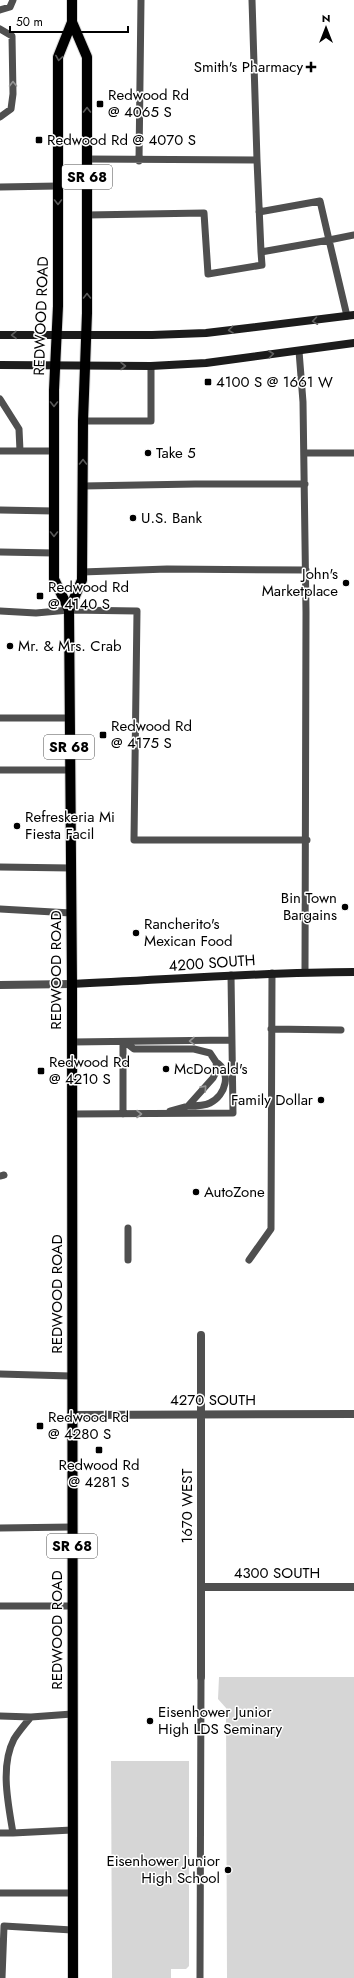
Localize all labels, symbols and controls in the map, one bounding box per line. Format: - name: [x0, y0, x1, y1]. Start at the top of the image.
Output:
- scale bar: [10, 8, 128, 34]
- north arrow: [306, 8, 346, 48]
- text: N: [322, 10, 330, 26]
- text: 50 m: [16, 13, 43, 31]
- one-way arrow: [55, 55, 64, 62]
- place label: Smith's Pharmacy: [194, 56, 303, 78]
- marker: Smith's Pharmacy: [306, 62, 316, 72]
- one-way arrow: [8, 81, 17, 87]
- place label: Redwood Rd @ 4065 S: [108, 84, 189, 123]
- marker: Redwood Rd @ 4065 S: [95, 99, 105, 109]
- one-way arrow: [83, 107, 91, 113]
- place label: Redwood Rd @ 4070 S: [47, 129, 196, 151]
- marker: Redwood Rd @ 4070 S: [34, 135, 44, 145]
- road number: SR 68: [62, 165, 112, 189]
- one-way arrow: [54, 199, 62, 205]
- street label: REDWOOD ROAD: [28, 256, 54, 376]
- one-way arrow: [83, 293, 91, 299]
- one-way arrow: [312, 316, 318, 325]
- one-way arrow: [228, 326, 234, 335]
- one-way arrow: [11, 331, 17, 339]
- one-way arrow: [268, 350, 274, 359]
- one-way arrow: [120, 362, 126, 370]
- place label: 4100 S @ 1661 W: [216, 371, 333, 393]
- marker: 4100 S @ 1661 W: [203, 377, 213, 387]
- one-way arrow: [50, 401, 58, 407]
- place label: Take 5: [156, 442, 196, 464]
- marker: Take 5: [143, 448, 153, 458]
- one-way arrow: [79, 459, 87, 465]
- place label: U.S. Bank: [141, 507, 203, 529]
- marker: U.S. Bank: [128, 513, 138, 523]
- one-way arrow: [50, 531, 58, 537]
- place label: John's Marketplace: [262, 563, 338, 602]
- place label: Redwood Rd @ 4140 S: [48, 576, 129, 615]
- marker: John's Marketplace: [341, 578, 351, 588]
- marker: Redwood Rd @ 4140 S: [35, 591, 45, 601]
- place label: Mr. & Mrs. Crab: [18, 635, 122, 657]
- marker: Mr. & Mrs. Crab: [5, 641, 15, 651]
- place label: Redwood Rd @ 4175 S: [111, 715, 192, 754]
- marker: Redwood Rd @ 4175 S: [98, 730, 108, 740]
- road number: SR 68: [44, 735, 94, 759]
- place label: Refreskeria Mi Fiesta Facil: [25, 806, 115, 845]
- marker: Refreskeria Mi Fiesta Facil: [12, 821, 22, 831]
- place label: Bin Town Bargains: [281, 887, 337, 926]
- marker: Bin Town Bargains: [340, 902, 350, 912]
- street label: REDWOOD ROAD: [45, 910, 67, 1030]
- place label: Rancherito's Mexican Food: [144, 913, 233, 952]
- marker: Rancherito's Mexican Food: [131, 928, 141, 938]
- street label: 4200 SOUTH: [168, 949, 256, 977]
- one-way arrow: [189, 1037, 195, 1045]
- place label: Redwood Rd @ 4210 S: [49, 1051, 130, 1090]
- place label: McDonald's: [174, 1058, 248, 1080]
- marker: McDonald's: [161, 1064, 171, 1074]
- marker: Redwood Rd @ 4210 S: [36, 1066, 46, 1076]
- one-way arrow: [199, 1085, 206, 1093]
- place label: Family Dollar: [231, 1089, 314, 1111]
- marker: Family Dollar: [316, 1095, 326, 1105]
- one-way arrow: [136, 1110, 142, 1118]
- place label: AutoZone: [204, 1181, 265, 1203]
- marker: AutoZone: [191, 1187, 201, 1197]
- street label: REDWOOD ROAD: [46, 1234, 68, 1354]
- street label: 4270 SOUTH: [170, 1389, 256, 1411]
- place label: Redwood Rd @ 4280 S: [48, 1406, 129, 1445]
- marker: Redwood Rd @ 4280 S: [35, 1421, 45, 1431]
- marker: Redwood Rd @ 4281 S: [94, 1445, 104, 1455]
- place label: Redwood Rd @ 4281 S: [58, 1454, 140, 1493]
- street label: 1670 WEST: [176, 1468, 198, 1544]
- road number: SR 68: [47, 1534, 97, 1558]
- street label: 4300 SOUTH: [234, 1562, 320, 1584]
- street label: REDWOOD ROAD: [46, 1570, 68, 1690]
- place label: Eisenhower Junior High LDS Seminary: [158, 1701, 282, 1740]
- marker: Eisenhower Junior High LDS Seminary: [145, 1716, 155, 1726]
- place label: Eisenhower Junior High School: [106, 1850, 221, 1889]
- marker: Eisenhower Junior High School: [223, 1865, 233, 1875]

